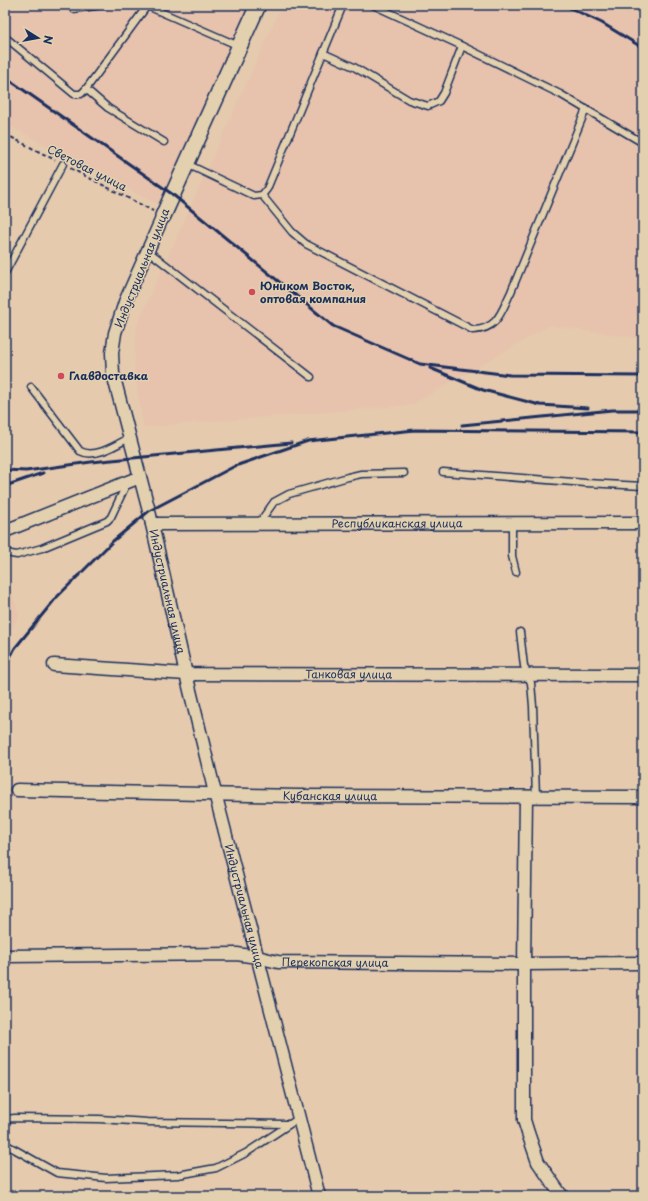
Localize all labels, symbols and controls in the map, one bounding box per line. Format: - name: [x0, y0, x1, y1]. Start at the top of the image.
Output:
- north arrow: [18, 18, 58, 58]
- text: N: [39, 34, 57, 46]
- street label: Световая улица: [44, 140, 130, 195]
- street label: Индустриальная улица: [110, 205, 173, 330]
- place label: Юником Восток, оптовая компания: [260, 277, 366, 307]
- marker: Юником Восток, оптовая компания: [247, 287, 257, 297]
- place label: Главдоставка: [69, 367, 149, 384]
- marker: Главдоставка: [56, 371, 66, 381]
- street label: Республиканская улица: [331, 514, 463, 532]
- street label: Индустриальная улица: [145, 527, 190, 656]
- street label: Танковая улица: [305, 665, 392, 682]
- street label: Кубанская улица: [283, 787, 377, 804]
- street label: Индустриальная улица: [221, 842, 269, 970]
- street label: Перекопская улица: [282, 953, 389, 971]

